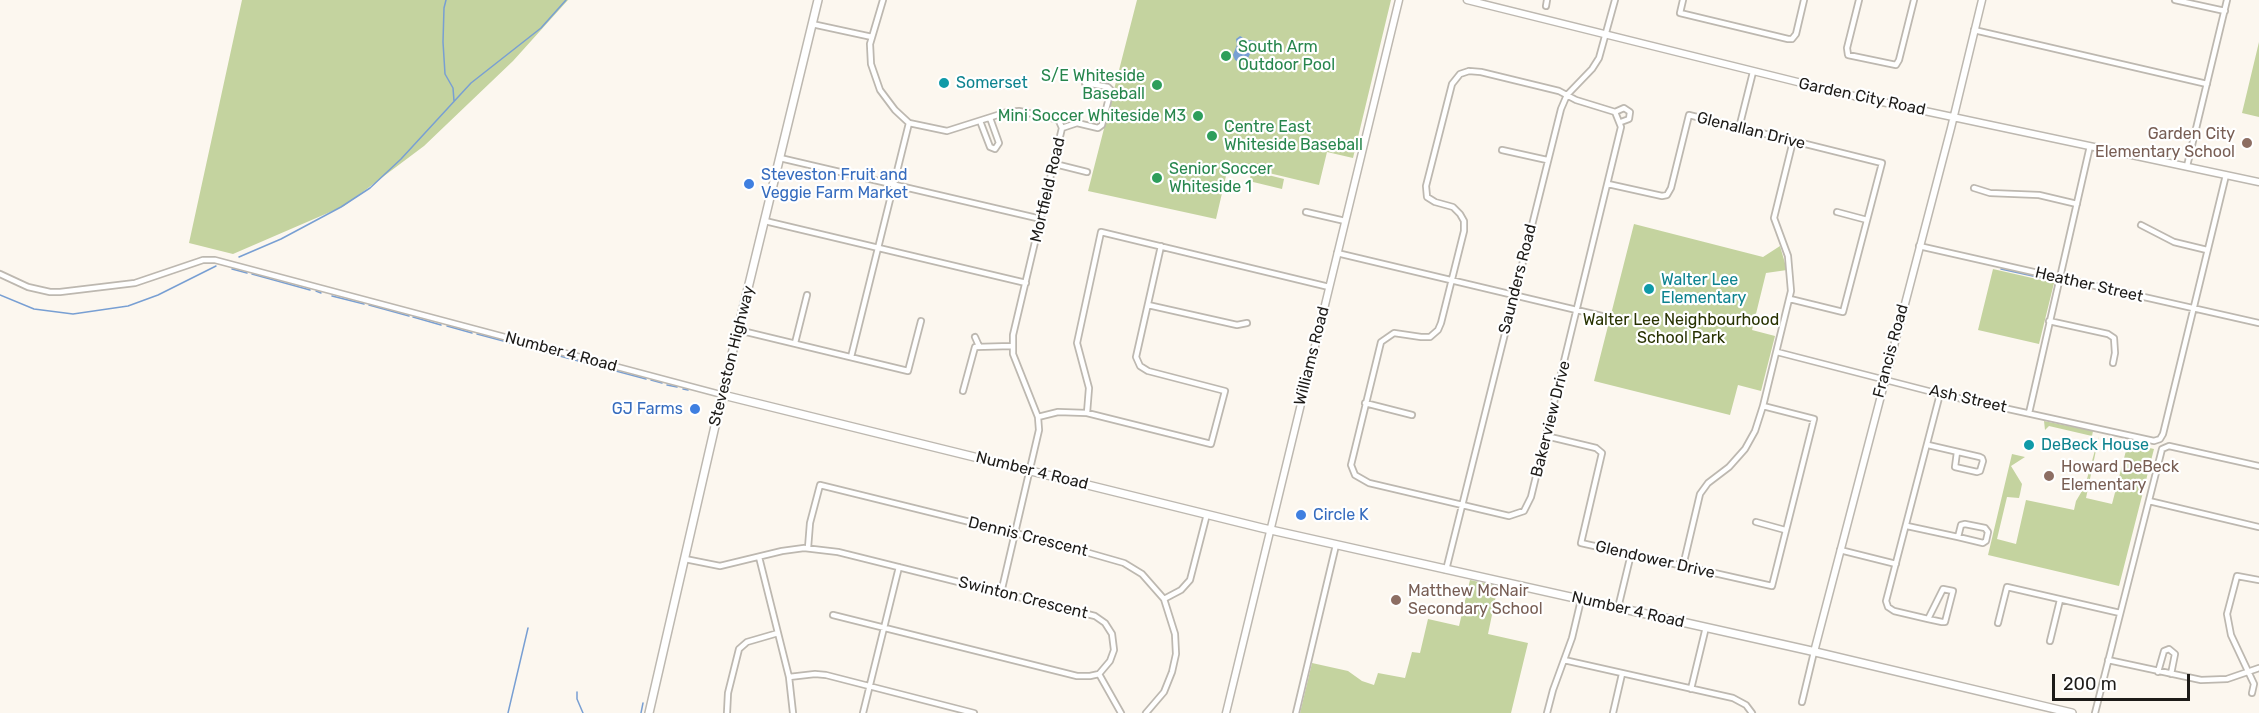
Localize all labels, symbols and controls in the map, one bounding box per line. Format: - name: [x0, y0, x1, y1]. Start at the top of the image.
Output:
- place label: South Arm Outdoor Pool: [1238, 37, 1335, 75]
- marker: South Arm Outdoor Pool: [1219, 49, 1233, 63]
- place label: S/E Whiteside Baseball: [1041, 66, 1145, 104]
- place label: Somerset: [956, 73, 1028, 93]
- street label: Garden City Road: [1797, 74, 1927, 120]
- marker: Somerset: [937, 76, 951, 90]
- marker: S/E Whiteside Baseball: [1150, 78, 1164, 92]
- place label: Mini Soccer Whiteside M3: [998, 106, 1186, 126]
- street label: Glenallan Drive: [1695, 108, 1807, 154]
- marker: Mini Soccer Whiteside M3: [1191, 109, 1205, 123]
- place label: Centre East Whiteside Baseball: [1224, 117, 1363, 155]
- place label: Garden City Elementary School: [2095, 124, 2235, 162]
- marker: Centre East Whiteside Baseball: [1205, 129, 1219, 143]
- street label: Mortfield Road: [1027, 136, 1069, 244]
- marker: Garden City Elementary School: [2240, 136, 2254, 150]
- place label: Senior Soccer Whiteside 1: [1169, 159, 1273, 197]
- place label: Steveston Fruit and Veggie Farm Market: [761, 165, 908, 203]
- marker: Senior Soccer Whiteside 1: [1150, 171, 1164, 185]
- marker: Steveston Fruit and Veggie Farm Market: [742, 177, 756, 191]
- street label: Saunders Road: [1495, 222, 1541, 336]
- street label: Heather Street: [2033, 263, 2145, 307]
- place label: Walter Lee Elementary: [1661, 270, 1746, 308]
- marker: Walter Lee Elementary: [1642, 282, 1656, 296]
- street label: Steveston Highway: [705, 284, 759, 428]
- street label: Francis Road: [1869, 302, 1913, 400]
- street label: Williams Road: [1290, 304, 1334, 408]
- park label: Walter Lee Neighbourhood School Park: [1583, 310, 1779, 348]
- street label: Number 4 Road: [503, 328, 619, 376]
- street label: Bakerview Drive: [1527, 359, 1575, 479]
- street label: Ash Street: [1927, 381, 2009, 417]
- place label: GJ Farms: [612, 399, 683, 419]
- marker: GJ Farms: [688, 402, 702, 416]
- place label: DeBeck House: [2041, 435, 2149, 455]
- marker: DeBeck House: [2022, 438, 2036, 452]
- street label: Number 4 Road: [974, 448, 1090, 494]
- place label: Howard DeBeck Elementary: [2061, 457, 2179, 495]
- marker: Howard DeBeck Elementary: [2042, 469, 2056, 483]
- place label: Circle K: [1313, 505, 1369, 525]
- marker: Circle K: [1294, 508, 1308, 522]
- street label: Dennis Crescent: [966, 513, 1090, 561]
- street label: Glendower Drive: [1593, 537, 1717, 583]
- street label: Swinton Crescent: [956, 573, 1090, 623]
- place label: Matthew McNair Secondary School: [1408, 581, 1543, 619]
- street label: Number 4 Road: [1570, 588, 1686, 632]
- marker: Matthew McNair Secondary School: [1389, 593, 1403, 607]
- scale bar: [2055, 662, 2193, 700]
- text: 200 m: [2063, 673, 2117, 695]

